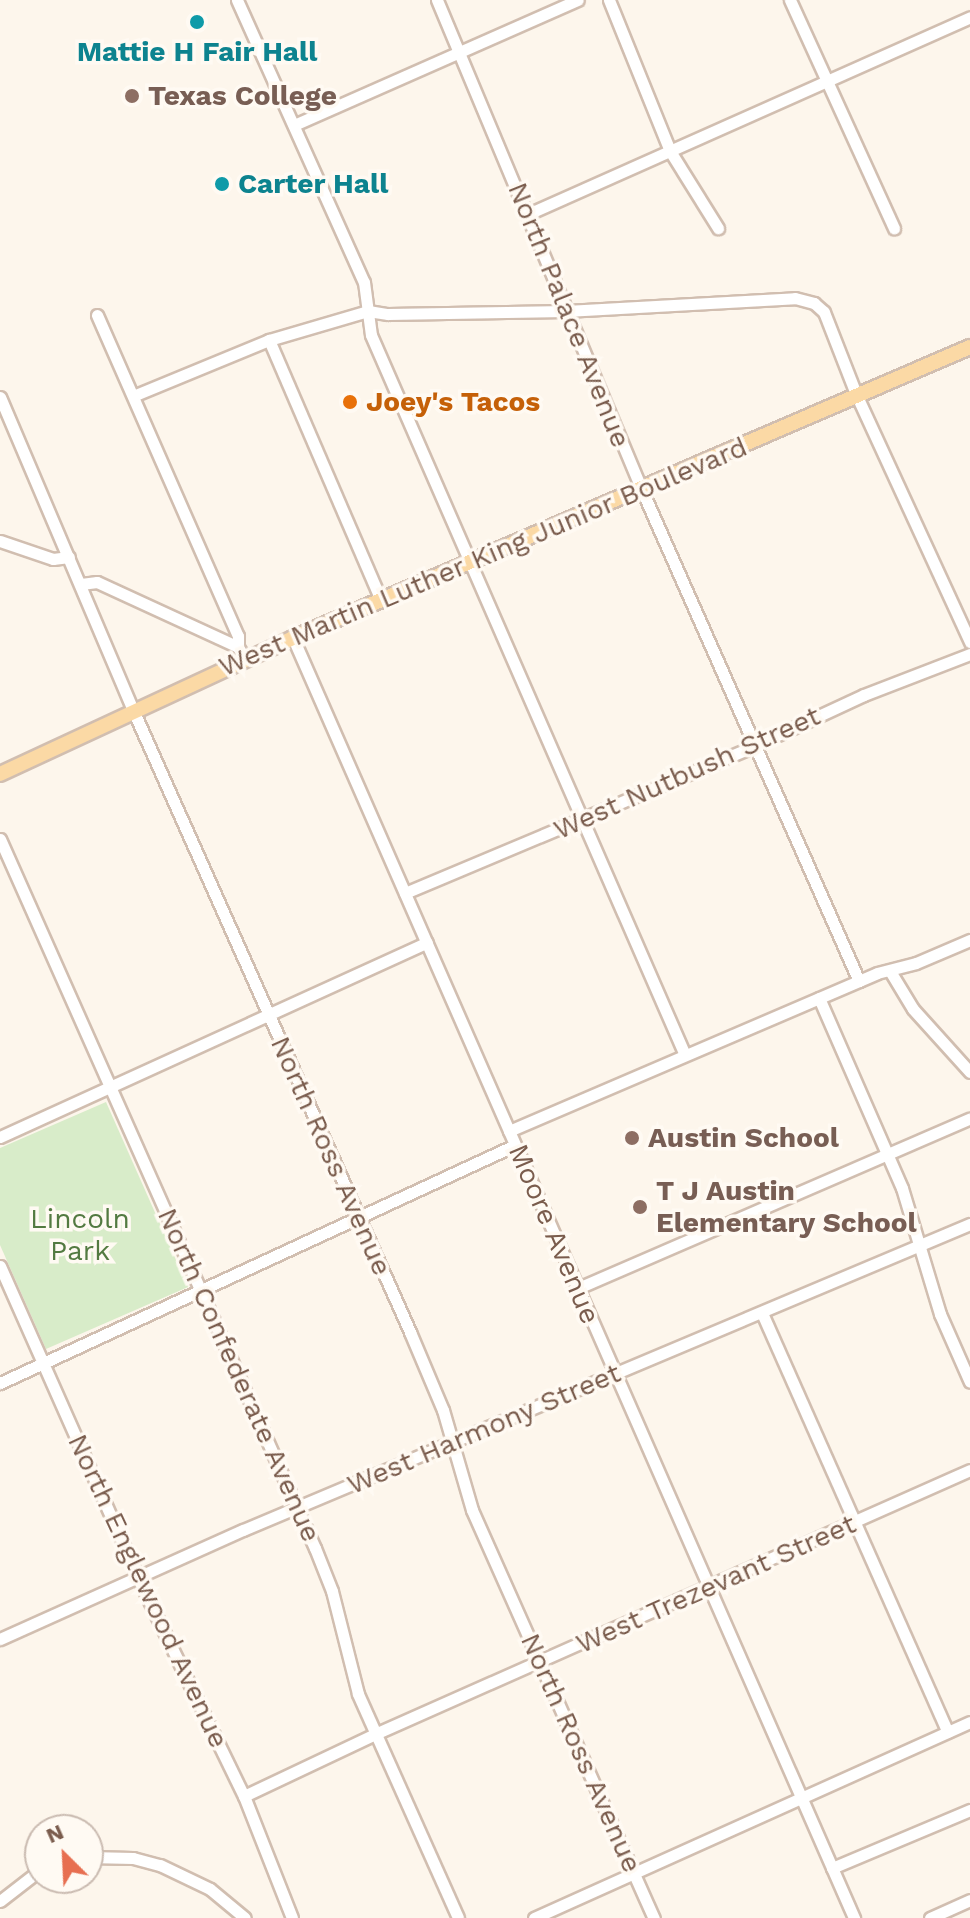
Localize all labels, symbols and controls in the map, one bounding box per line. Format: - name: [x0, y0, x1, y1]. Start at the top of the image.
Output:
- marker: Mattie H Fair Hall: [188, 13, 206, 31]
- place label: Mattie H Fair Hall: [76, 35, 318, 69]
- place label: Texas College: [148, 79, 337, 113]
- marker: Texas College: [123, 87, 141, 105]
- place label: Carter Hall: [238, 167, 389, 201]
- marker: Carter Hall: [213, 175, 231, 193]
- street label: North Palace Avenue: [500, 177, 638, 453]
- place label: Joey's Tacos: [366, 385, 541, 419]
- marker: Joey's Tacos: [341, 393, 359, 411]
- street label: West Martin Luther King Junior Boulevard: [213, 430, 753, 684]
- street label: West Nutbush Street: [549, 699, 825, 847]
- street label: North Ross Avenue: [263, 1031, 399, 1281]
- place label: Austin School: [648, 1121, 839, 1155]
- marker: Austin School: [623, 1129, 641, 1147]
- street label: Moore Avenue: [501, 1139, 607, 1329]
- place label: T J Austin Elementary School: [656, 1174, 917, 1240]
- marker: T J Austin Elementary School: [631, 1198, 649, 1216]
- park label: Lincoln Park: [30, 1202, 130, 1268]
- street label: North Confederate Avenue: [150, 1202, 328, 1548]
- street label: West Harmony Street: [342, 1356, 626, 1502]
- street label: North Englewood Avenue: [60, 1428, 236, 1754]
- street label: West Trezevant Street: [571, 1507, 861, 1661]
- street label: North Ross Avenue: [513, 1628, 649, 1878]
- north arrow: [24, 1814, 104, 1894]
- text: N: [42, 1819, 67, 1848]

